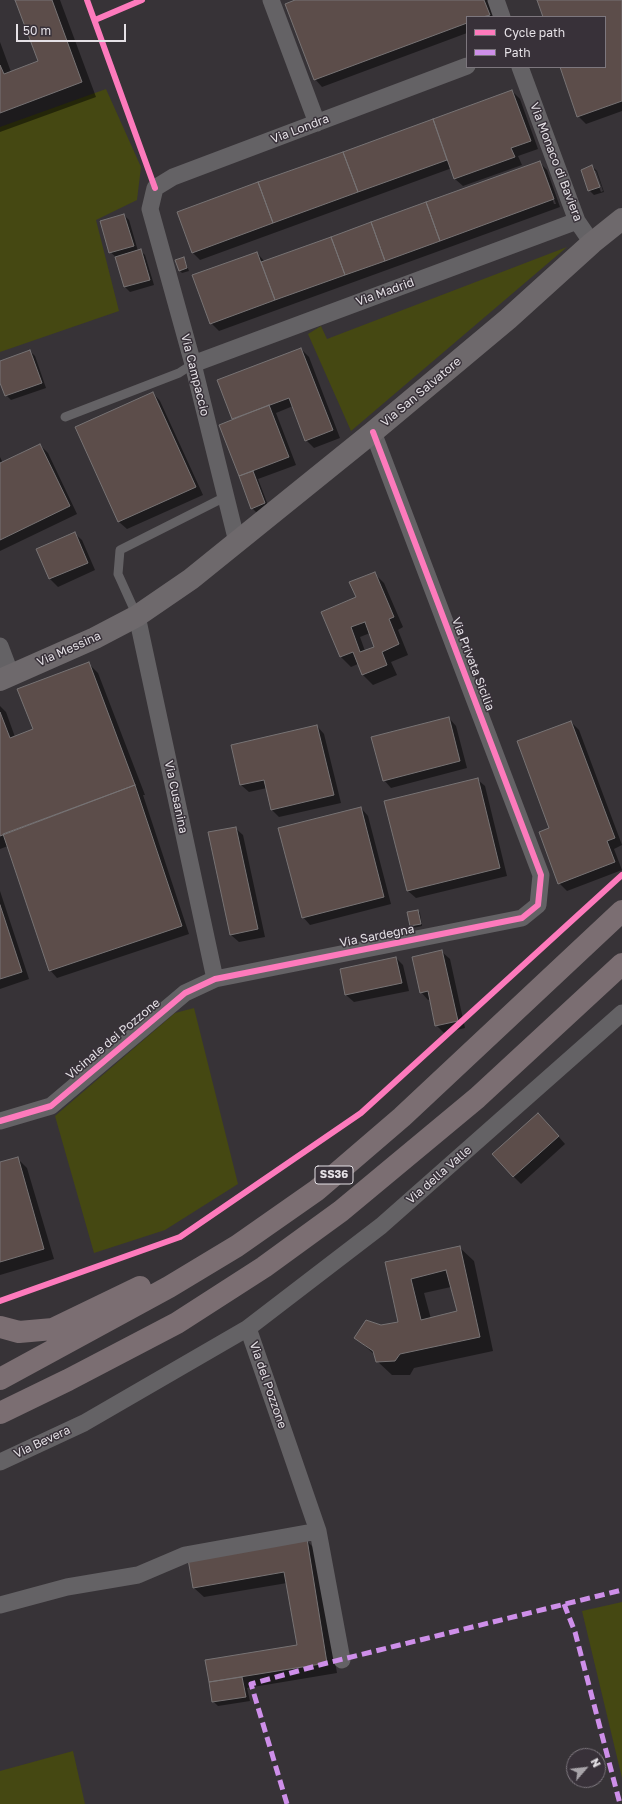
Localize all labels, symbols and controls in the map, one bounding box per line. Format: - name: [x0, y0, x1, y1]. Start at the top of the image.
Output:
- scale bar: [18, 16, 128, 42]
- legend: [466, 16, 606, 68]
- text: 50 m: [23, 23, 51, 38]
- text: Cycle path: [504, 25, 565, 40]
- text: Path: [504, 45, 531, 60]
- street label: Via Monaco di Baviera: [527, 101, 585, 223]
- street label: Via Londra: [269, 111, 331, 147]
- street label: Via Madrid: [354, 275, 416, 309]
- street label: Via Campaccio: [178, 332, 212, 418]
- street label: Via San Salvatore: [378, 354, 464, 430]
- street label: Via Privata Sicilia: [449, 615, 497, 713]
- street label: Via Messina: [35, 629, 103, 669]
- street label: Via Cusanina: [161, 759, 191, 835]
- street label: Via Sardegna: [338, 922, 416, 950]
- street label: Vicinale dei Pozzone: [63, 995, 163, 1083]
- street label: Via della Valle: [404, 1143, 474, 1207]
- road number: SS36: [315, 1166, 353, 1184]
- street label: Via del Pozzone: [246, 1340, 290, 1430]
- street label: Via Bevera: [12, 1423, 72, 1461]
- north arrow: [566, 1748, 606, 1788]
- text: N: [588, 1756, 604, 1769]

